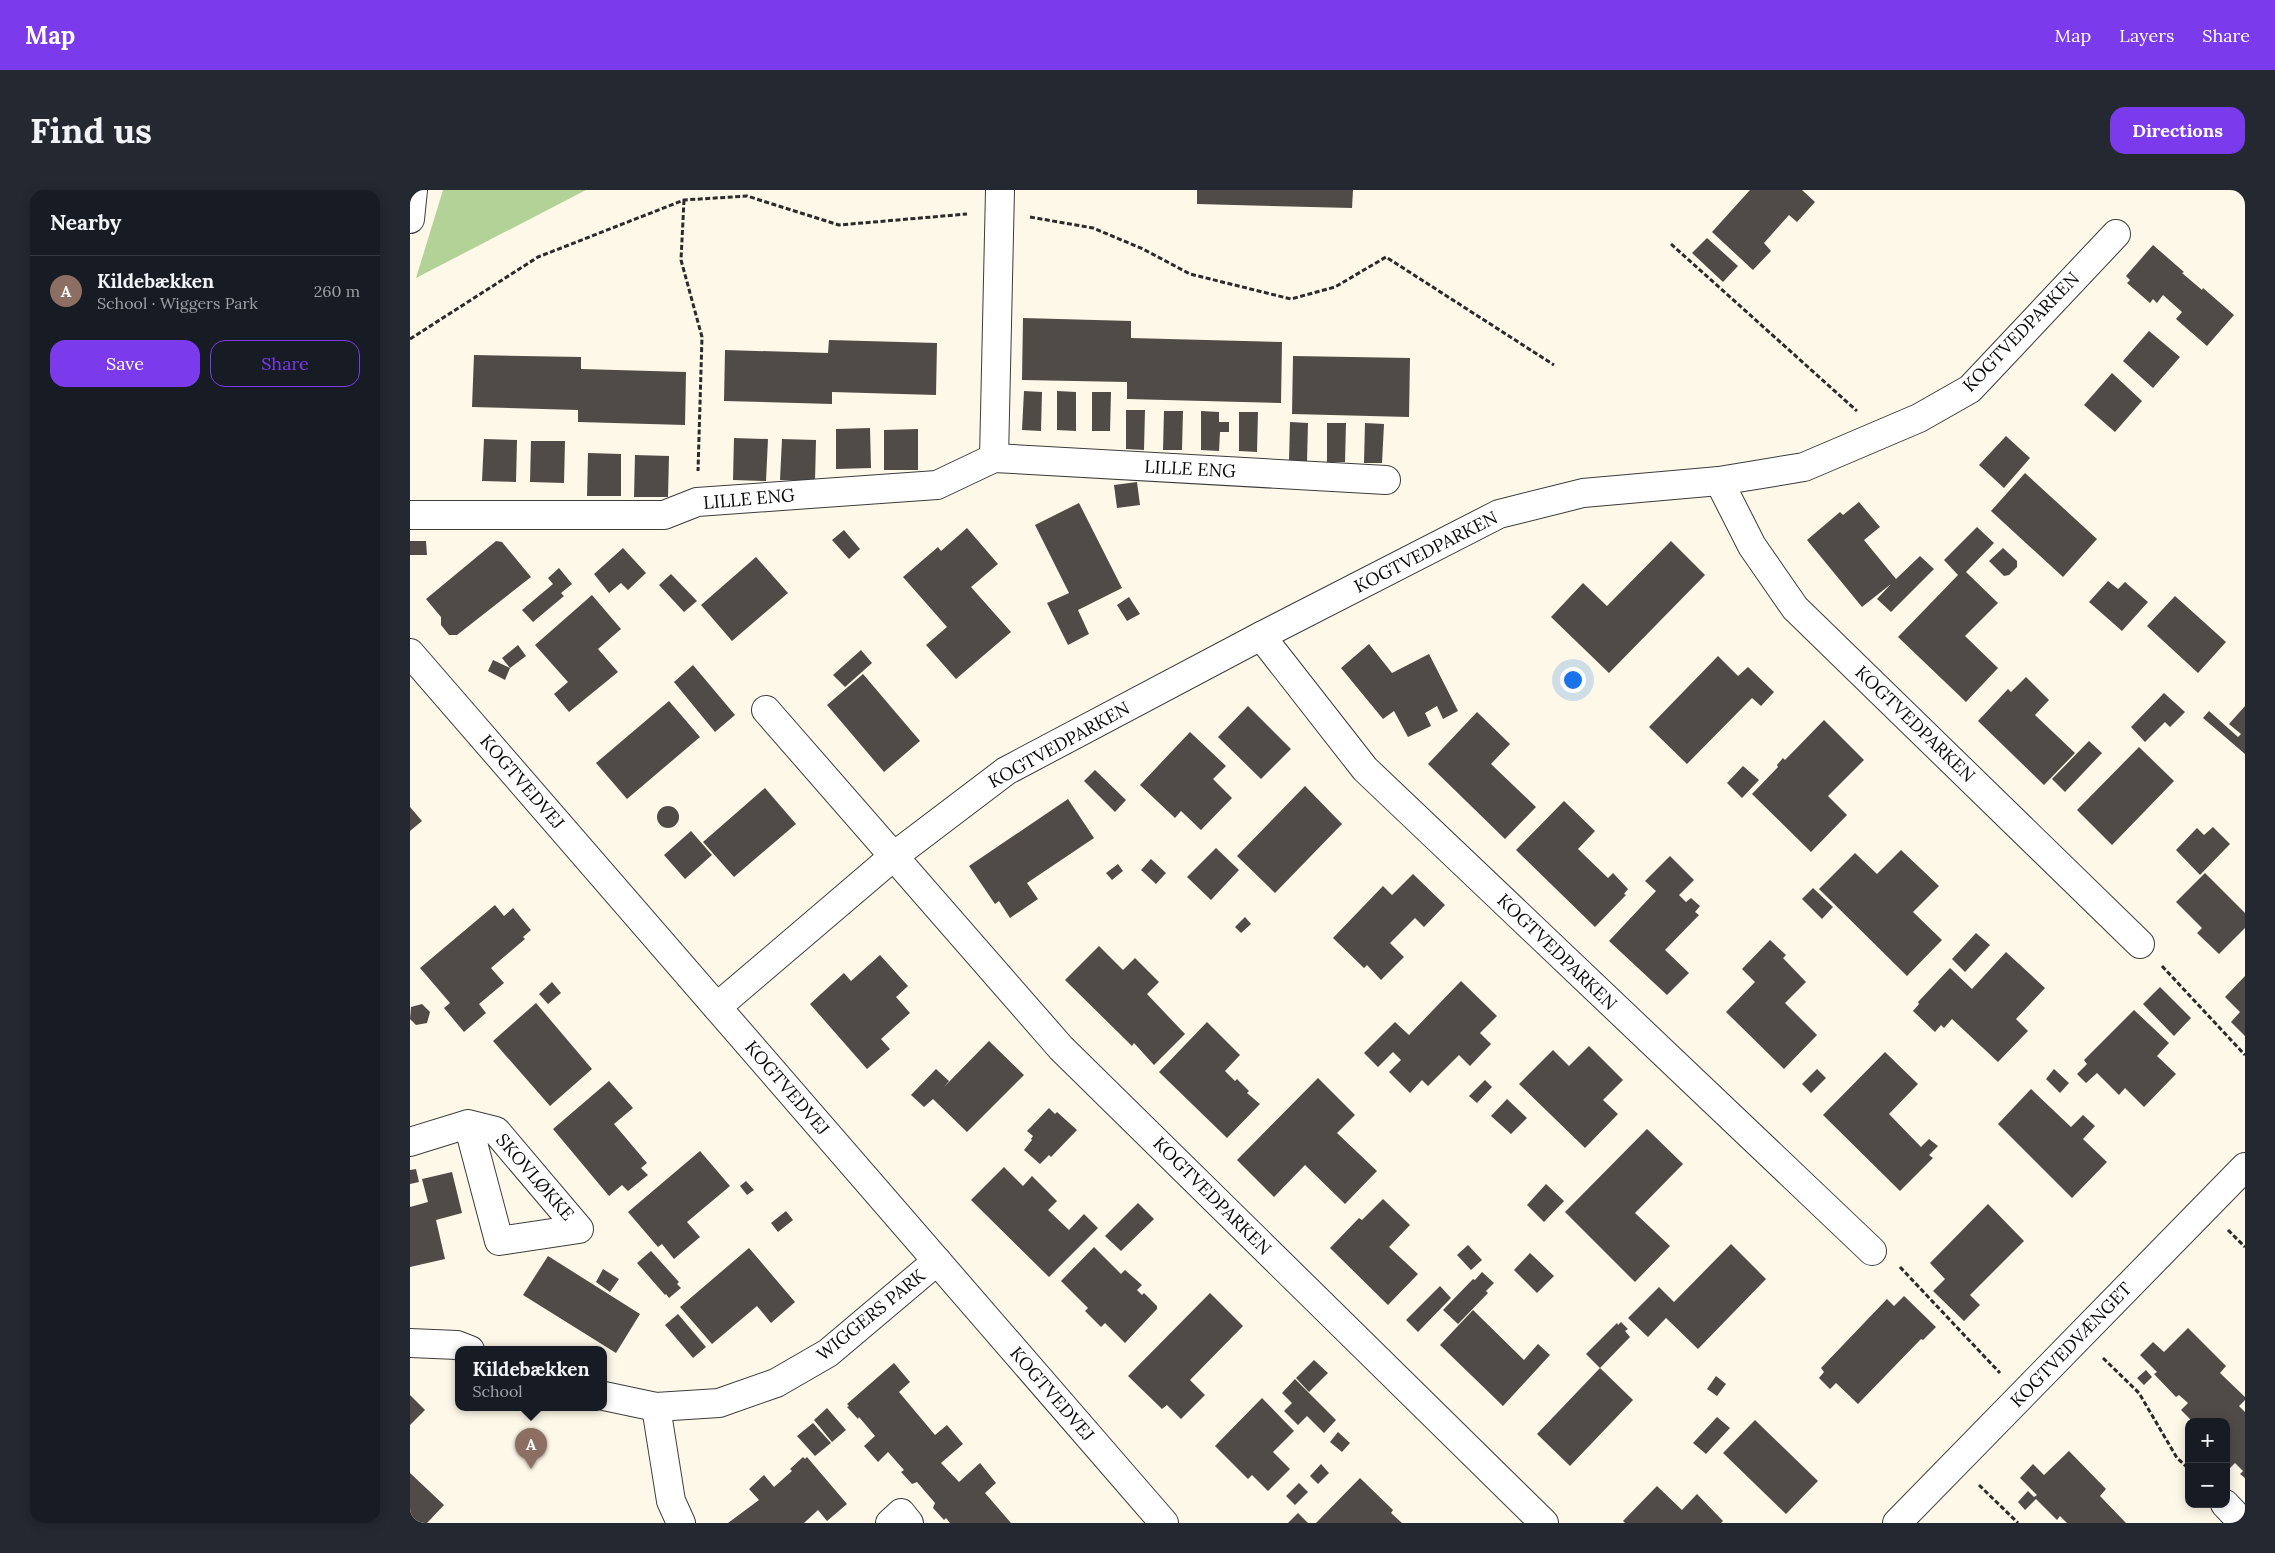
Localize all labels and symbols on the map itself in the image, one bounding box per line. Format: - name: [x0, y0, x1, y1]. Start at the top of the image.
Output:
- street label: KOGTVEDPARKEN: [1958, 267, 2084, 396]
- street label: LILLE ENG: [1144, 455, 1237, 482]
- street label: LILLE ENG: [702, 483, 796, 514]
- street label: KOGTVEDPARKEN: [1350, 505, 1501, 598]
- street label: KOGTVEDPARKEN: [1851, 661, 1980, 787]
- your location: [1560, 667, 1586, 693]
- street label: KOGTVEDPARKEN: [984, 696, 1133, 793]
- street label: KOGTVEDVEJ: [475, 730, 570, 834]
- street label: KOGTVEDPARKEN: [1493, 889, 1622, 1015]
- street label: KOGTVEDVEJ: [740, 1036, 835, 1140]
- street label: SKOVLØKKE: [491, 1128, 579, 1225]
- street label: KOGTVEDPARKEN: [1148, 1132, 1276, 1260]
- street label: WIGGERS PARK: [812, 1263, 930, 1366]
- street label: KOGTVEDVÆNGET: [2005, 1277, 2137, 1412]
- street label: KOGTVEDVEJ: [1005, 1342, 1100, 1446]
- pin: A: [515, 1428, 547, 1469]

